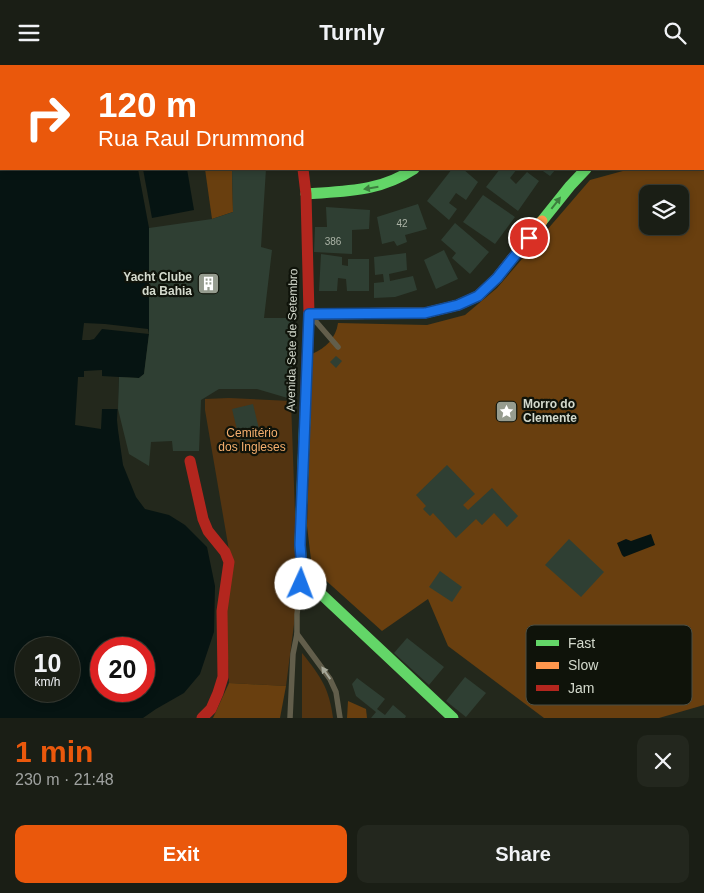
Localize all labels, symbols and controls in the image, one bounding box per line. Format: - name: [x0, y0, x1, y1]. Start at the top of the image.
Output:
- icon: menu: [15, 19, 43, 47]
- icon: search: [661, 19, 689, 47]
- text: Turnly: [319, 20, 385, 45]
- icon: right: [15, 85, 80, 150]
- text: 120 m: [98, 85, 197, 124]
- text: Rua Raul Drummond: [98, 126, 305, 151]
- one-way arrow: [362, 184, 378, 192]
- map controls: [639, 185, 689, 235]
- button: layers: [639, 185, 689, 235]
- one-way arrow: [551, 197, 562, 210]
- pin: [508, 217, 550, 259]
- house number: 42: [396, 218, 408, 229]
- icon: arrive: [515, 224, 543, 252]
- house number: 386: [325, 236, 342, 247]
- street label: Avenida Sete de Setembro: [284, 268, 300, 412]
- place label: Yacht Clube da Bahia: [123, 270, 192, 298]
- building icon: Yacht Clube da Bahia: [196, 272, 220, 296]
- place label: Morro do Clemente: [523, 397, 577, 425]
- place icon: Morro do Clemente: [495, 399, 519, 423]
- park label: Cemitério dos Ingleses: [218, 426, 286, 454]
- position arrow: [274, 557, 326, 609]
- legend: [526, 625, 692, 705]
- text: Fast: [568, 635, 595, 651]
- speed limit sign: 20: [90, 637, 155, 702]
- text: 10: [34, 649, 61, 677]
- text: Slow: [568, 657, 599, 673]
- one-way arrow: [321, 666, 331, 679]
- text: km/h: [34, 675, 61, 689]
- text: Jam: [568, 680, 594, 696]
- text: 1 min: [15, 735, 93, 768]
- button: close: [637, 735, 689, 787]
- text: 230 m · 21:48: [15, 771, 114, 788]
- button: Exit: [15, 825, 347, 883]
- button: Share: [357, 825, 689, 883]

